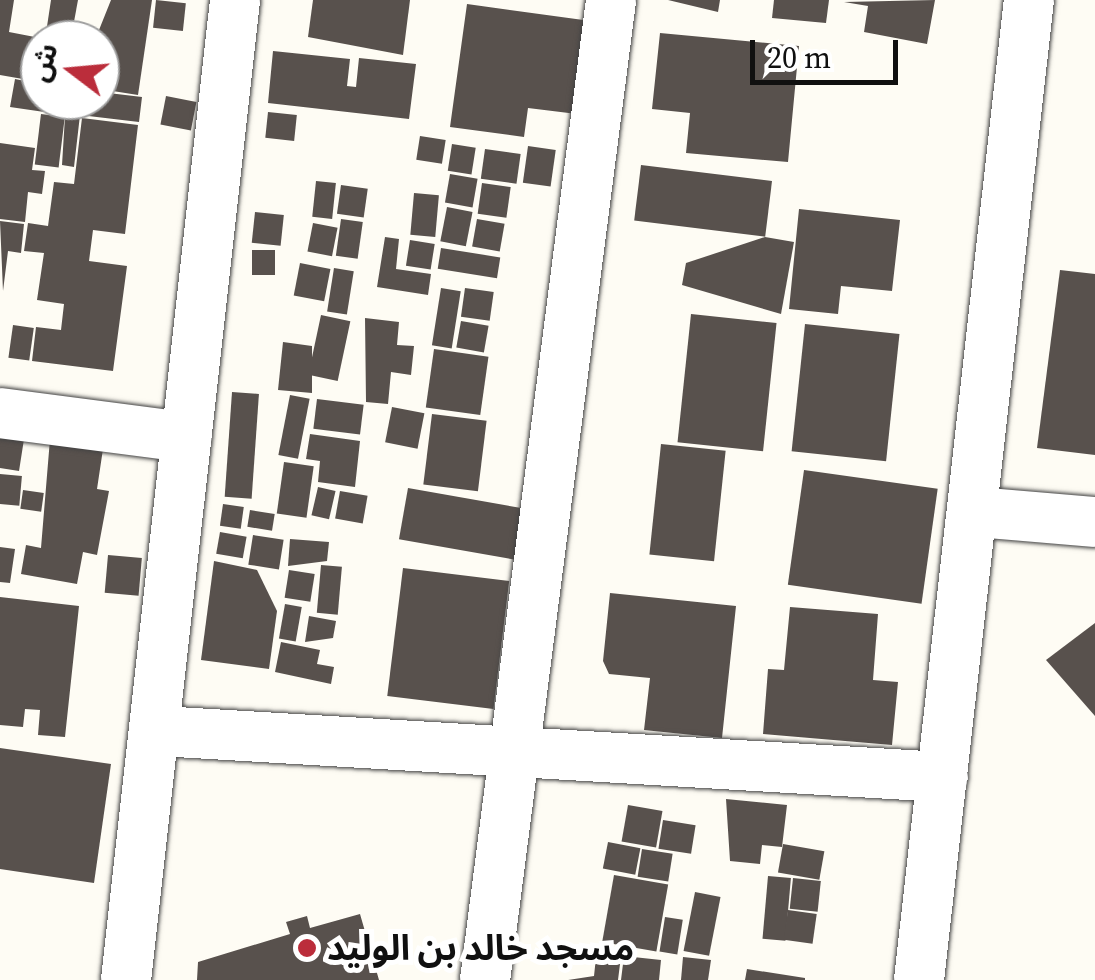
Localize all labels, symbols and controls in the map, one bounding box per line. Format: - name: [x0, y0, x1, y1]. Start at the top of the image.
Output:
- north arrow: [20, 20, 120, 120]
- scale bar: [755, 20, 902, 82]
- text: 20 m: [767, 37, 831, 78]
- text: ش: [20, 39, 67, 86]
- place label: مسجد خالد بن الوليد: [327, 927, 634, 969]
- marker: مسجد خالد بن الوليد: [296, 937, 318, 959]

